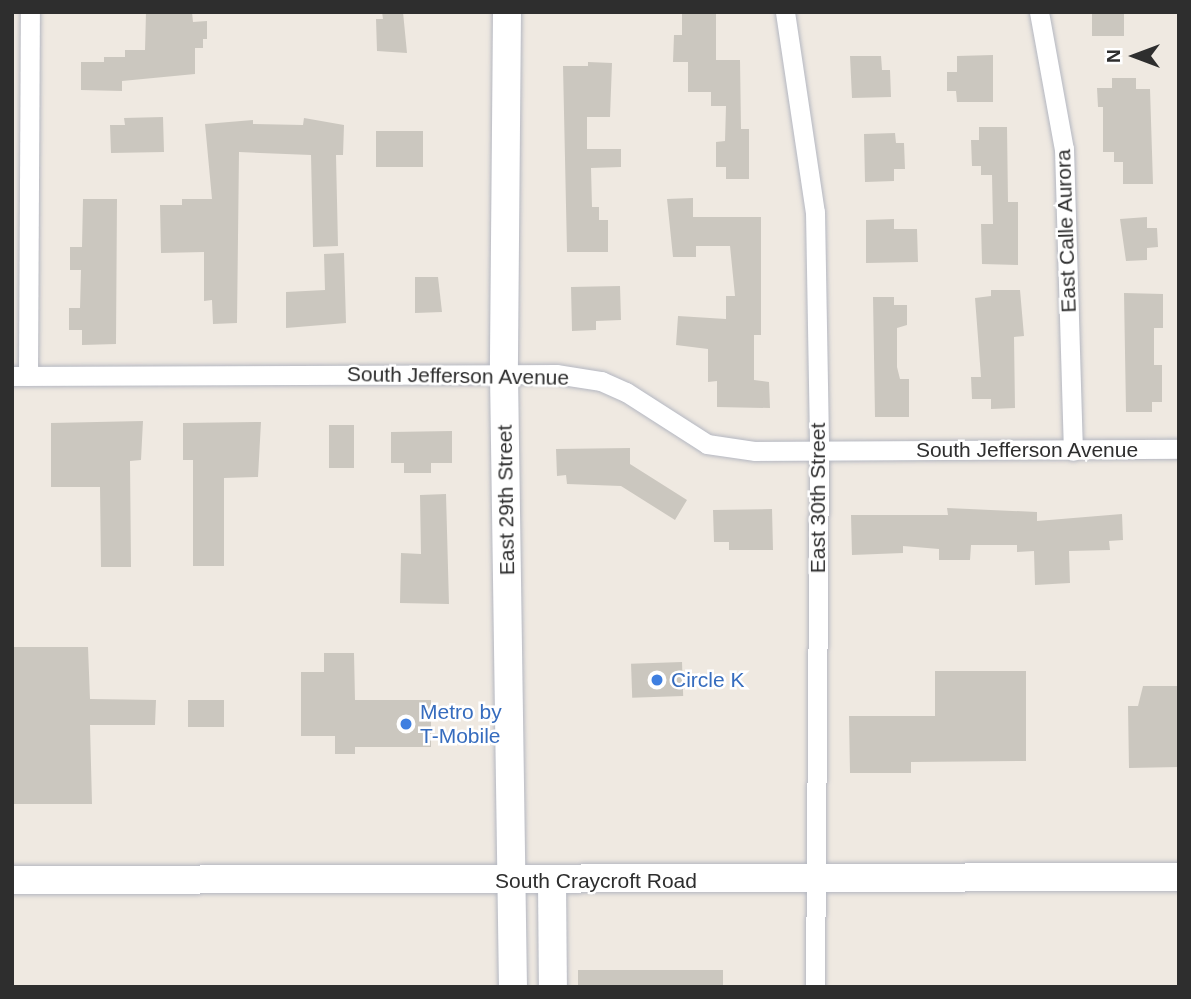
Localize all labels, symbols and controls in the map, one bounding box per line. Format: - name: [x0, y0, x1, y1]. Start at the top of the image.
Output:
- north arrow: [1100, 21, 1170, 91]
- text: N: [1103, 49, 1124, 63]
- street label: East Calle Aurora: [1051, 148, 1081, 314]
- street label: South Jefferson Avenue: [346, 361, 570, 391]
- street label: East 30th Street: [805, 423, 831, 573]
- street label: East 29th Street: [492, 424, 520, 576]
- street label: South Jefferson Avenue: [915, 437, 1139, 463]
- place label: Circle K: [671, 667, 745, 693]
- marker: Circle K: [649, 672, 665, 688]
- place label: Metro by T-Mobile: [420, 699, 502, 749]
- marker: Metro by T-Mobile: [398, 716, 414, 732]
- street label: South Craycroft Road: [495, 868, 697, 894]

